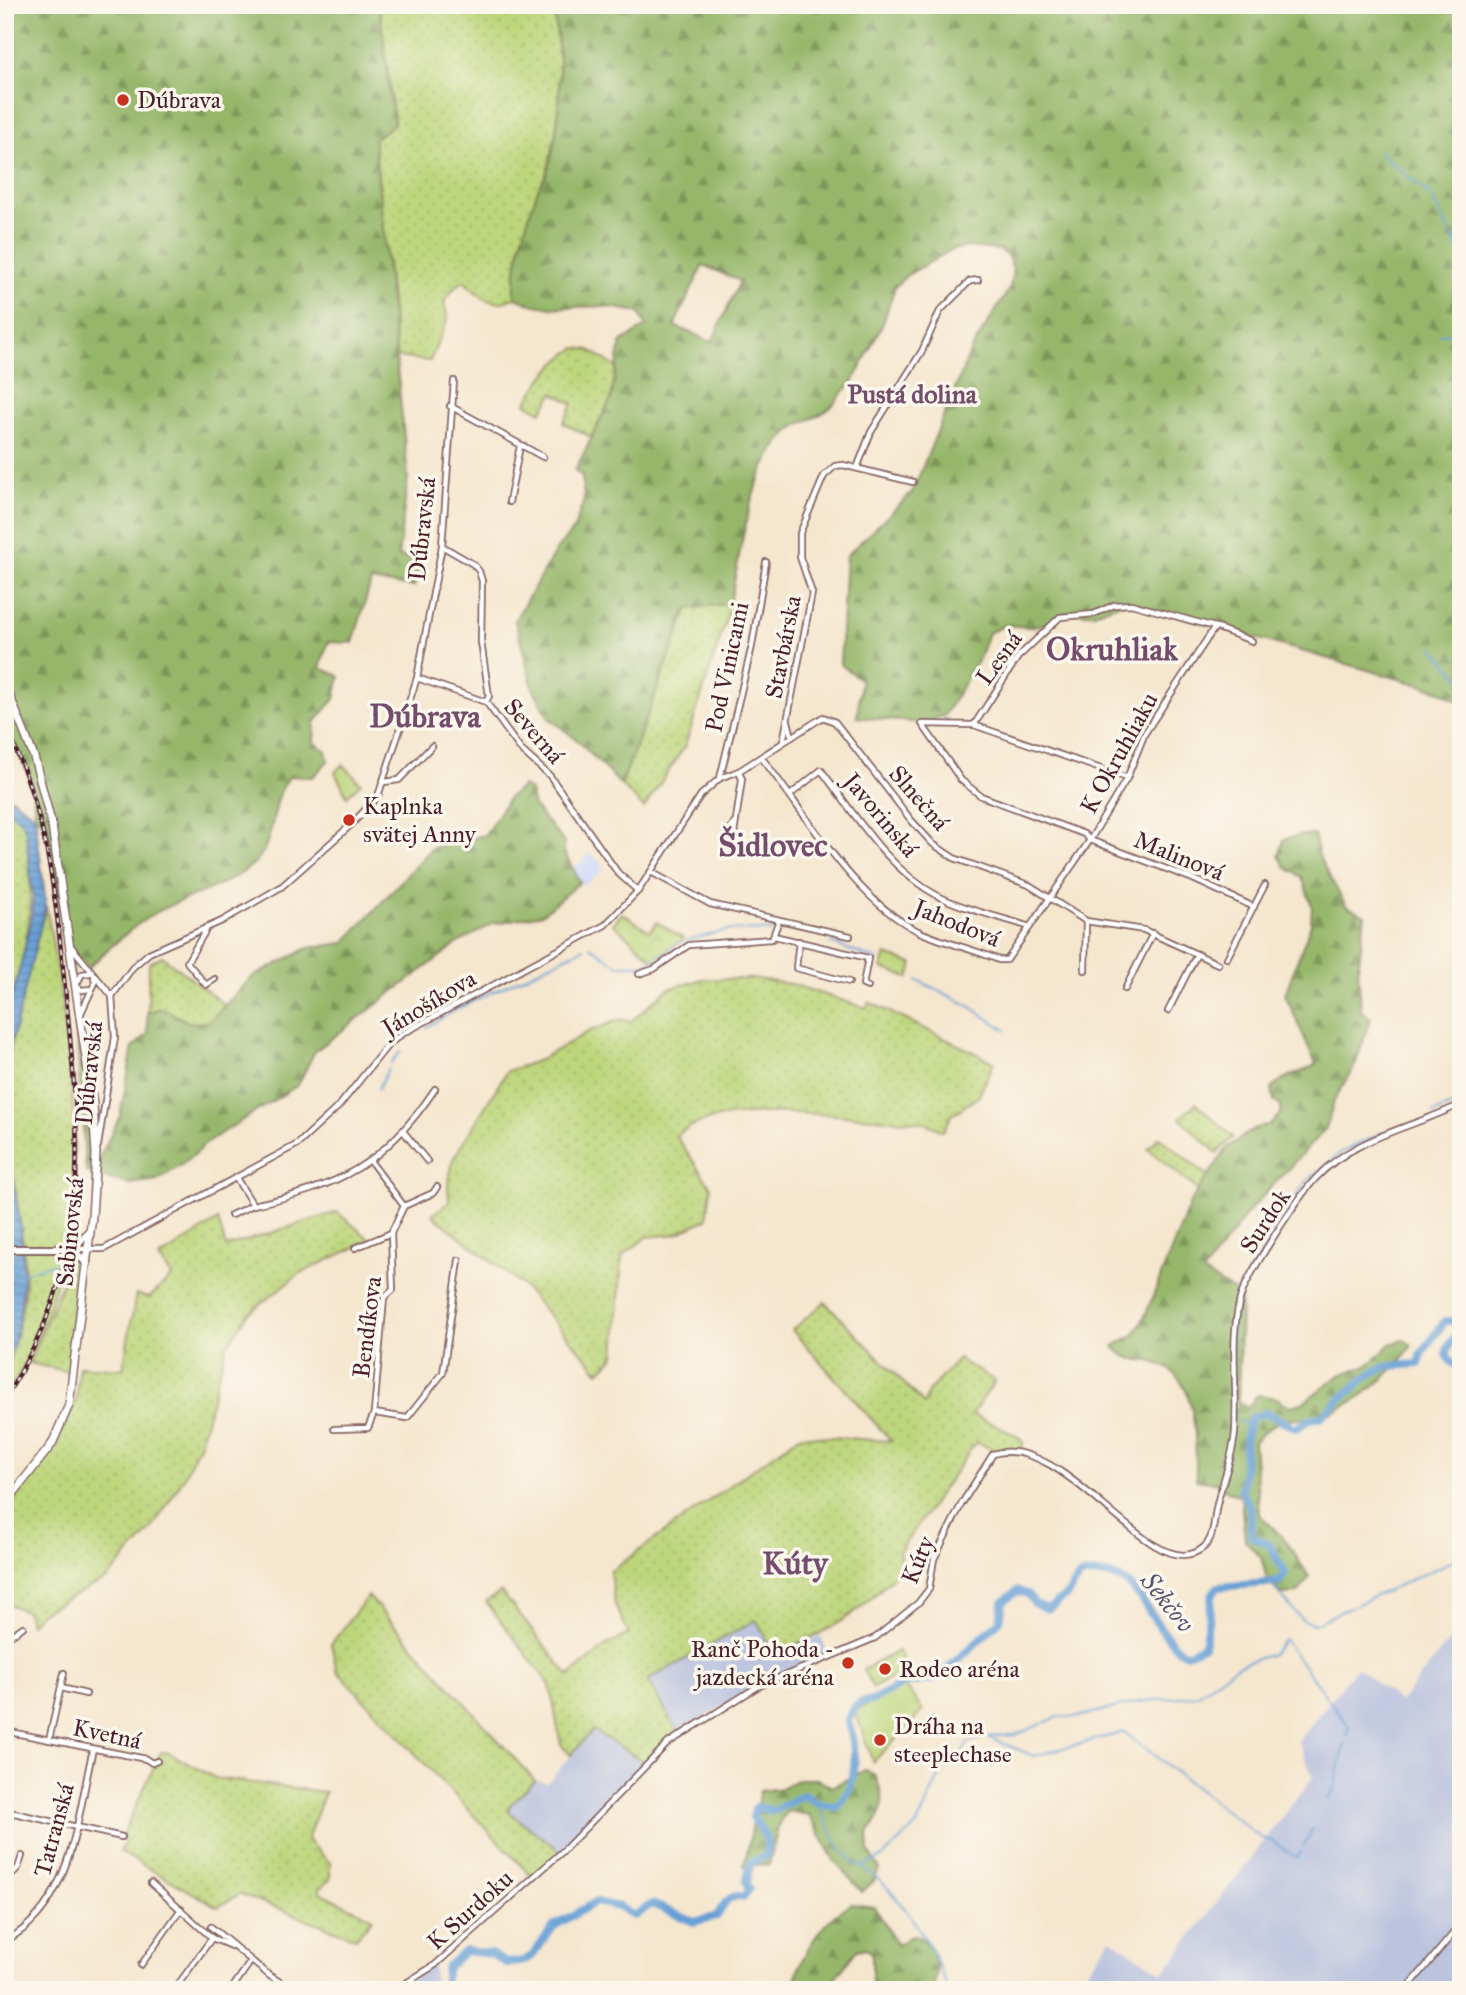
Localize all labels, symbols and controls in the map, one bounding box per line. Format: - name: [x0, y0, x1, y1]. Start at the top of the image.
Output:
- place label: Dúbrava: [137, 85, 222, 115]
- marker: Dúbrava: [115, 92, 131, 108]
- district label: Pustá dolina: [847, 378, 978, 410]
- street label: Dúbravská: [402, 475, 442, 582]
- street label: Stavbárska: [758, 592, 808, 701]
- street label: Pod Vinicami: [699, 599, 756, 735]
- street label: Lesná: [969, 624, 1029, 691]
- district label: Okruhliak: [1046, 630, 1179, 669]
- street label: K Okruhliaku: [1073, 687, 1165, 819]
- street label: Severná: [497, 692, 571, 771]
- district label: Dúbrava: [369, 697, 482, 736]
- street label: Slnečná: [883, 759, 956, 837]
- street label: Javorinská: [835, 764, 926, 864]
- place label: Kaplnka svätej Anny: [363, 791, 477, 849]
- marker: Kaplnka svätej Anny: [341, 812, 357, 828]
- street label: Malinová: [1130, 824, 1229, 888]
- district label: Šidlovec: [718, 825, 828, 865]
- street label: Jahodová: [907, 891, 1005, 954]
- street label: Jánošíkova: [374, 963, 482, 1044]
- street label: Dúbravská: [69, 1019, 109, 1126]
- street label: Sabinovská: [49, 1175, 91, 1288]
- street label: Surdok: [1233, 1182, 1297, 1259]
- street label: Bendíkova: [346, 1274, 388, 1379]
- street label: Kúty: [895, 1531, 942, 1588]
- district label: Kúty: [762, 1544, 829, 1583]
- water label: Sekčov: [1133, 1565, 1202, 1639]
- place label: Ranč Pohoda - jazdecká aréna: [691, 1634, 835, 1692]
- place label: Rodeo aréna: [899, 1654, 1020, 1684]
- marker: Ranč Pohoda - jazdecká aréna: [840, 1655, 856, 1671]
- marker: Rodeo aréna: [877, 1661, 893, 1677]
- place label: Dráha na steeplechase: [894, 1711, 1012, 1769]
- street label: Kvetná: [70, 1712, 145, 1756]
- marker: Dráha na steeplechase: [872, 1732, 888, 1748]
- street label: Tatranská: [27, 1779, 81, 1880]
- street label: K Surdoku: [421, 1863, 520, 1957]

